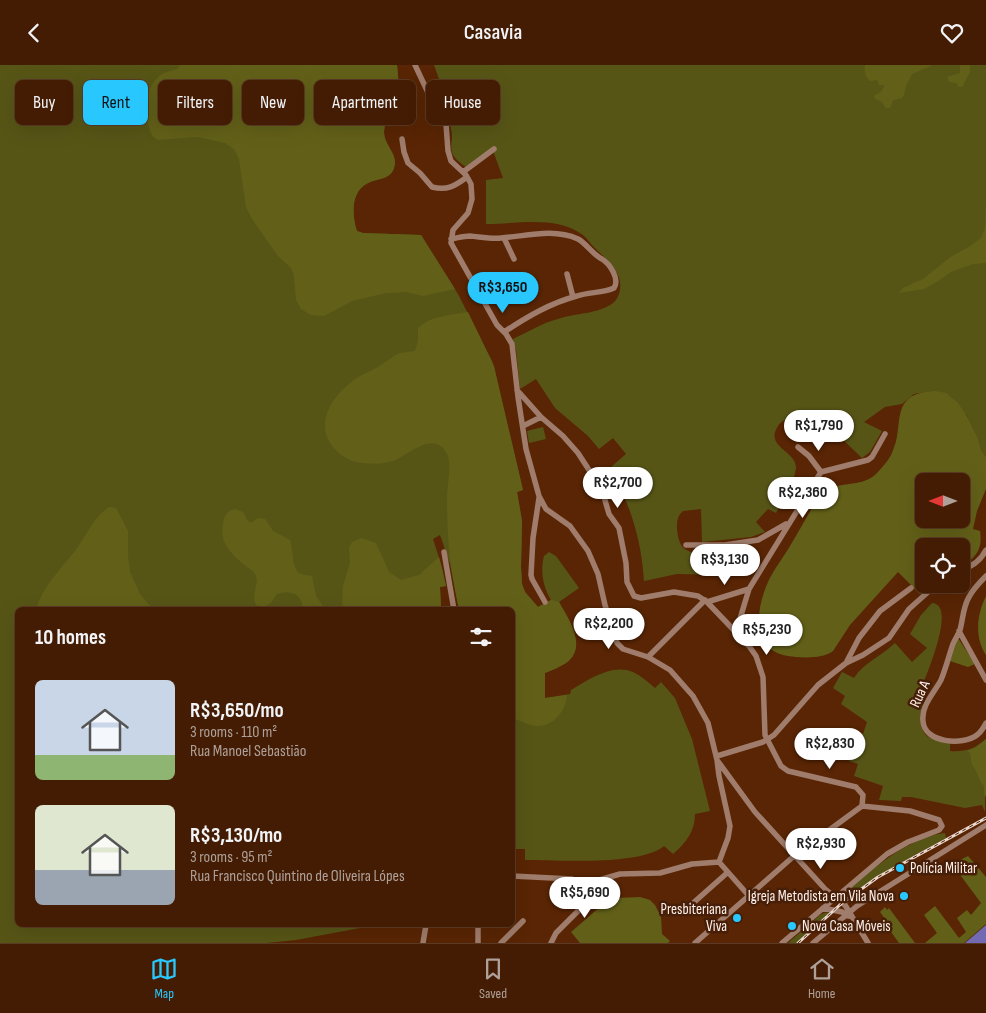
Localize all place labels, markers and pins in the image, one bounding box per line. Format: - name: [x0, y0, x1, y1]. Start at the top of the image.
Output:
- pin: R$3,650: [457, 271, 549, 314]
- pin: R$1,790: [773, 409, 865, 452]
- pin: R$2,700: [572, 467, 664, 509]
- pin: R$2,360: [757, 477, 849, 519]
- pin: R$3,130: [679, 543, 771, 586]
- pin: R$2,200: [563, 607, 655, 650]
- pin: R$5,230: [721, 613, 813, 656]
- pin: R$2,830: [784, 727, 876, 770]
- pin: R$2,930: [775, 827, 867, 870]
- place label: Polícia Militar: [910, 859, 978, 878]
- marker: Polícia Militar: [894, 862, 906, 874]
- pin: R$5,690: [539, 877, 631, 919]
- place label: Igreja Metodista em Vila Nova: [748, 887, 894, 906]
- marker: Igreja Metodista em Vila Nova: [898, 890, 910, 902]
- place label: Presbiteriana Viva: [661, 900, 727, 936]
- marker: Presbiteriana Viva: [731, 912, 743, 924]
- place label: Nova Casa Móveis: [802, 917, 891, 936]
- marker: Nova Casa Móveis: [786, 920, 798, 932]

